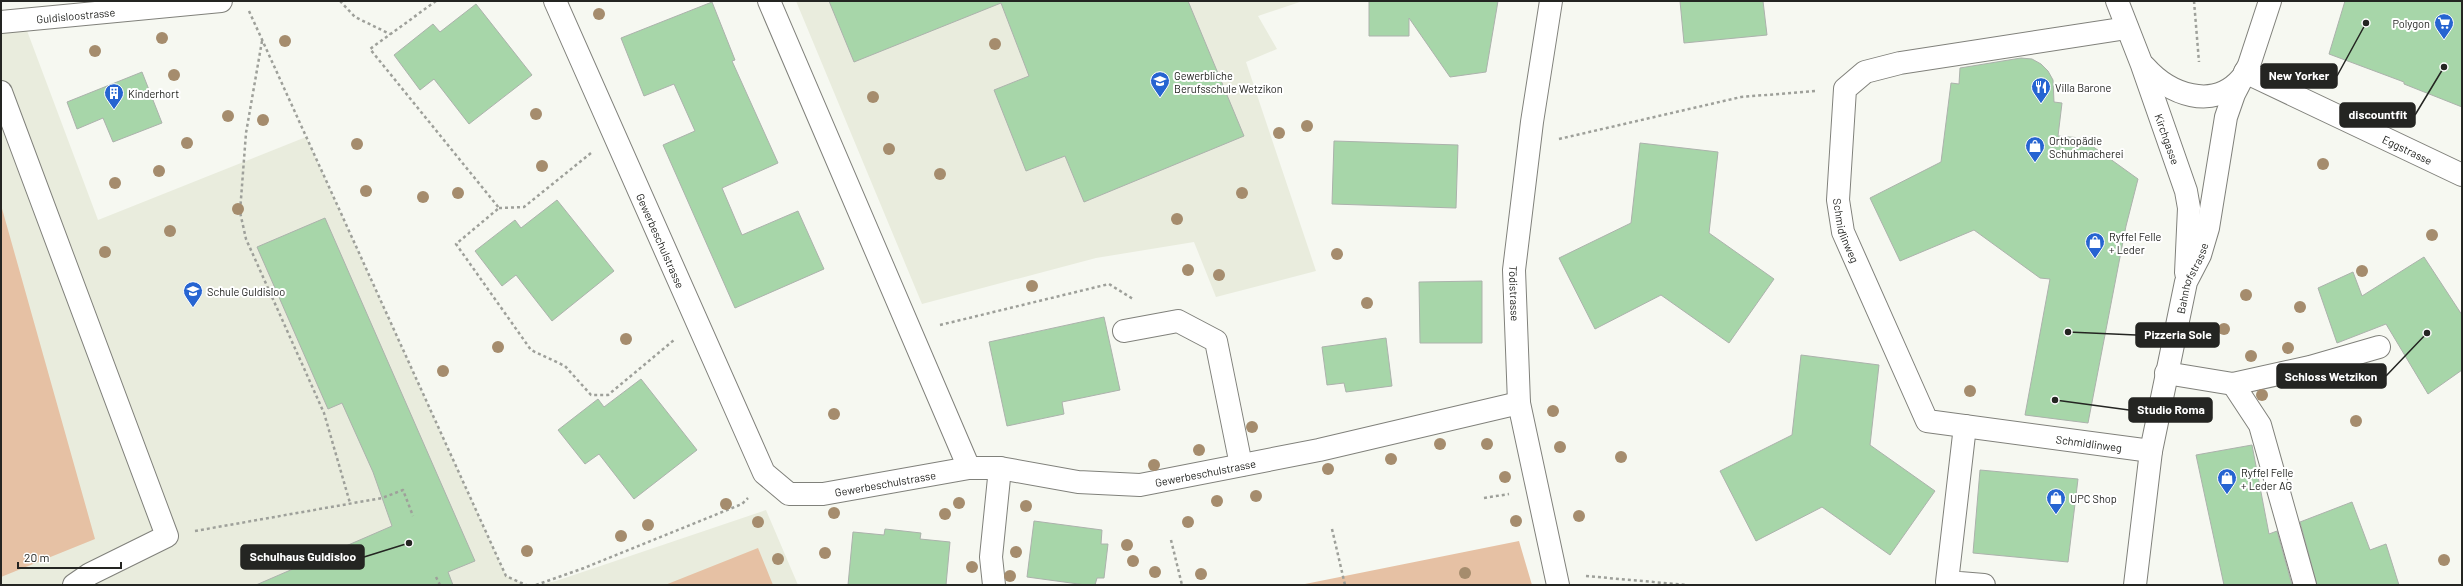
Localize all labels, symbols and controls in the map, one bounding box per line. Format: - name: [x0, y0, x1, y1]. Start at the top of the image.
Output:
- street label: Guldisloostrasse: [36, 5, 116, 25]
- supermarket icon: Polygon: [2433, 12, 2455, 40]
- place label: Polygon: [2393, 17, 2430, 30]
- callout: New Yorker: [2261, 64, 2337, 88]
- text: New Yorker: [2269, 68, 2330, 82]
- place label: Gewerbliche Berufsschule Wetzikon: [1174, 69, 1283, 95]
- school or university icon: Gewerbliche Berufsschule Wetzikon: [1149, 70, 1171, 98]
- restaurant icon: Villa Barone: [2030, 76, 2052, 104]
- place label: Villa Barone: [2055, 81, 2111, 94]
- building icon: Kinderhort: [103, 82, 125, 110]
- place label: Kinderhort: [128, 87, 179, 100]
- callout: discountfit: [2340, 103, 2415, 127]
- text: discountfit: [2349, 107, 2408, 121]
- street label: Kirchgasse: [2153, 112, 2183, 166]
- street label: Eggstrasse: [2381, 132, 2435, 167]
- place label: Orthopädie Schuhmacherei: [2049, 134, 2124, 160]
- shop icon: Orthopädie Schuhmacherei: [2024, 135, 2046, 163]
- street label: Gewerbeschulstrasse: [634, 191, 688, 290]
- street label: Schmidlinweg: [1831, 197, 1862, 265]
- place label: Ryffel Felle + Leder: [2109, 230, 2161, 256]
- shop icon: Ryffel Felle + Leder: [2084, 231, 2106, 259]
- street label: Bahnhofstrasse: [2173, 241, 2210, 315]
- street label: Tödistrasse: [1507, 265, 1522, 321]
- school or university icon: Schule Guldisloo: [182, 280, 204, 308]
- place label: Schule Guldisloo: [207, 285, 285, 298]
- callout: Pizzeria Sole: [2136, 323, 2219, 347]
- text: Pizzeria Sole: [2144, 327, 2212, 341]
- callout: Schloss Wetzikon: [2277, 364, 2386, 388]
- text: Schloss Wetzikon: [2285, 369, 2377, 383]
- callout: Studio Roma: [2129, 398, 2212, 422]
- text: Studio Roma: [2137, 402, 2205, 416]
- street label: Schmidlinweg: [2055, 432, 2123, 454]
- street label: Gewerbeschulstrasse: [1154, 456, 1257, 488]
- place label: Ryffel Felle + Leder AG: [2241, 466, 2293, 492]
- shop icon: Ryffel Felle + Leder AG: [2216, 467, 2238, 495]
- street label: Gewerbeschulstrasse: [834, 468, 937, 498]
- shop icon: UPC Shop: [2045, 487, 2067, 515]
- place label: UPC Shop: [2070, 492, 2117, 505]
- scale bar: [18, 544, 121, 570]
- callout: Schulhaus Guldisloo: [241, 545, 364, 569]
- text: Schulhaus Guldisloo: [250, 549, 357, 563]
- text: 20 m: [24, 550, 50, 564]

